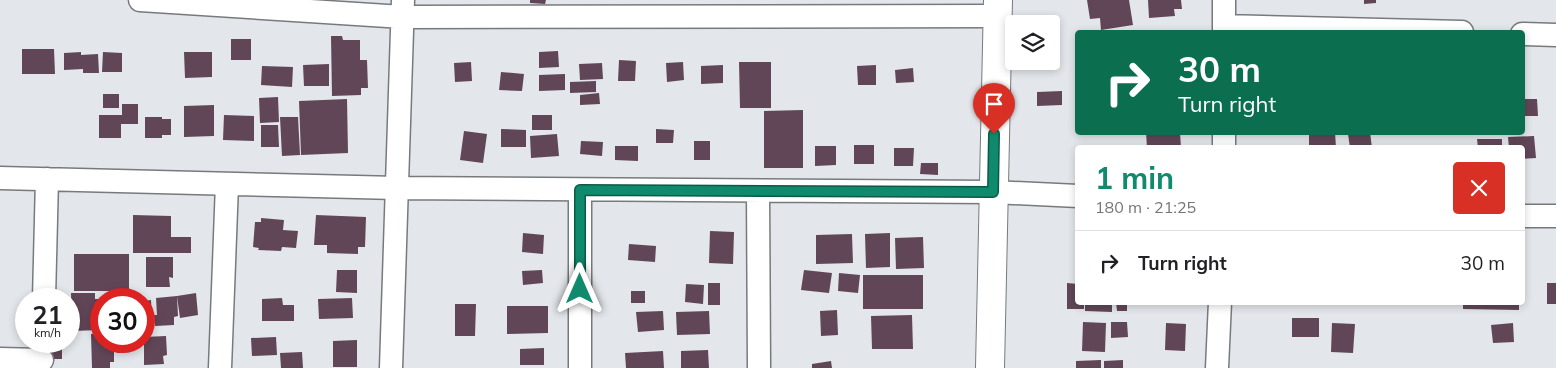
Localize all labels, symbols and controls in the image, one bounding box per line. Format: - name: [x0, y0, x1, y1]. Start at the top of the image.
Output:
- map controls: [1005, 15, 1060, 70]
- button: layers: [1005, 15, 1060, 70]
- text: 30 m: [1178, 47, 1261, 91]
- icon: right: [1095, 50, 1160, 115]
- pin: [973, 83, 1015, 134]
- icon: arrive: [980, 90, 1008, 118]
- text: Turn right: [1178, 90, 1276, 118]
- text: 1 min: [1095, 159, 1174, 197]
- button: close: [1453, 162, 1505, 214]
- text: 180 m · 21:25: [1095, 197, 1196, 217]
- icon: right: [1095, 249, 1123, 277]
- text: Turn right: [1138, 251, 1227, 275]
- text: 30 m: [1461, 251, 1505, 275]
- position arrow: [553, 262, 605, 314]
- speed limit sign: 30: [90, 288, 155, 353]
- text: 21: [32, 299, 63, 330]
- text: km/h: [34, 325, 61, 340]

